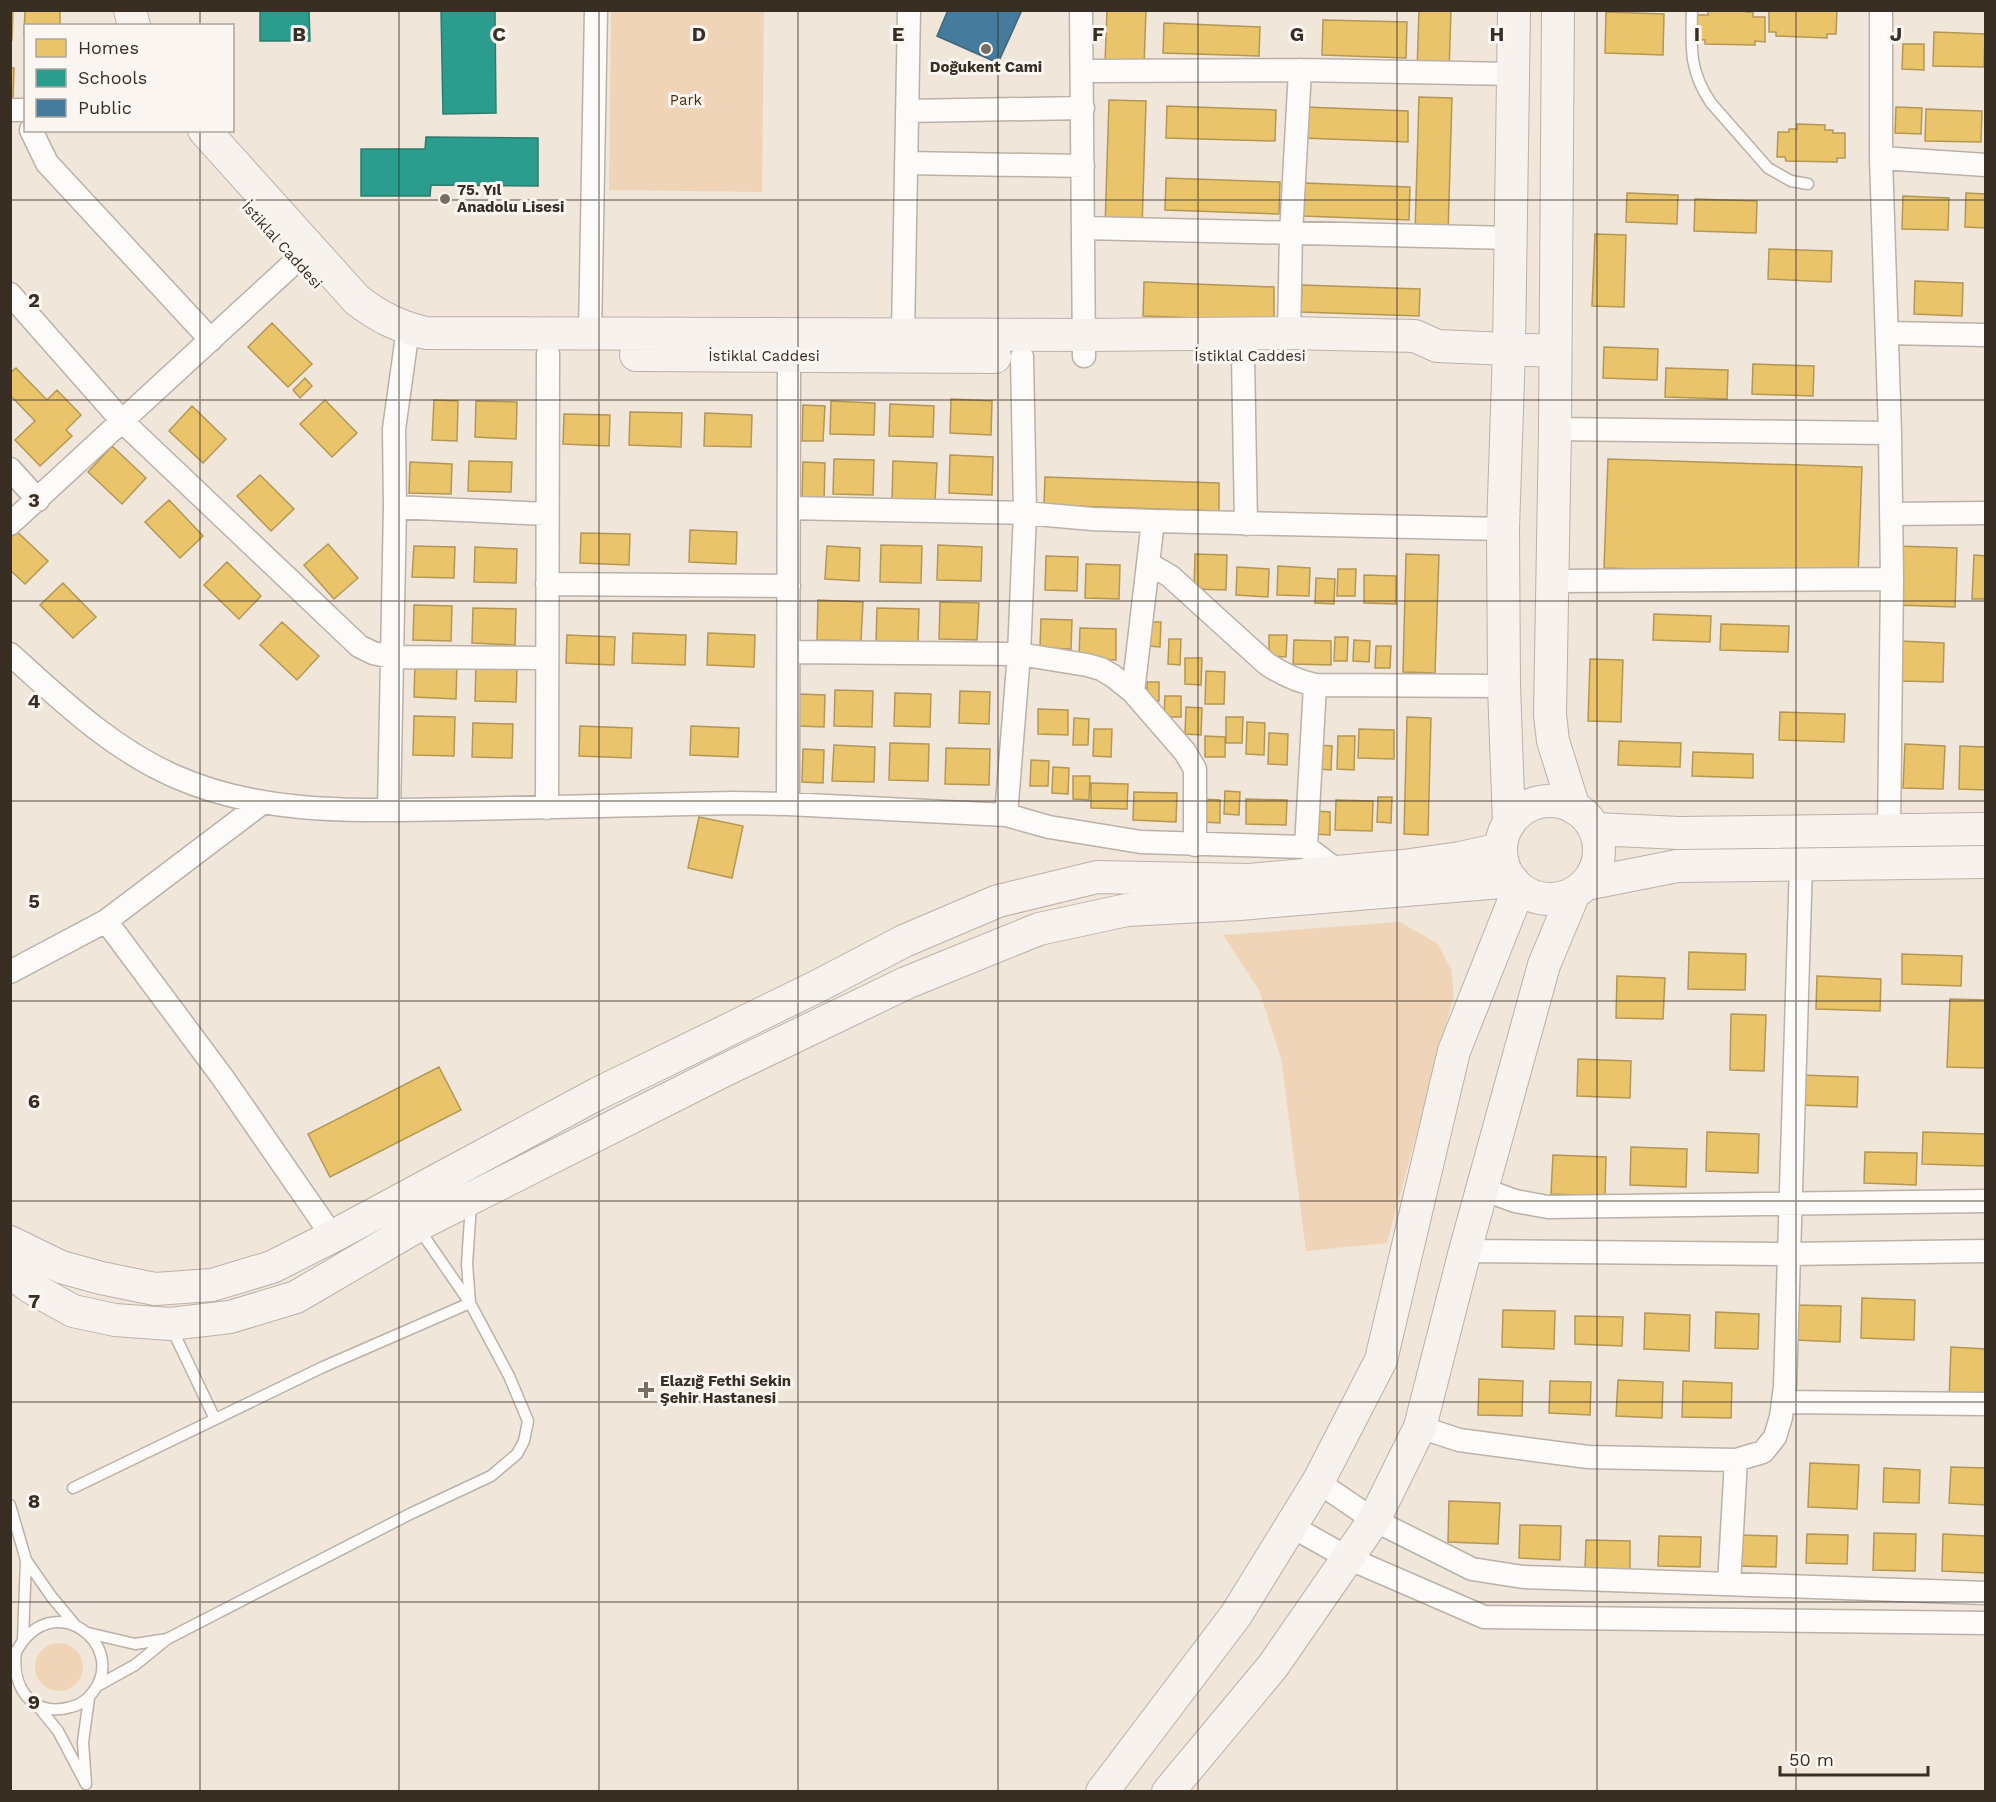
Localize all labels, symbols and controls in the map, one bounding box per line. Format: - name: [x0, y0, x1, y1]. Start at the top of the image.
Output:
- text: B: [292, 22, 306, 46]
- text: C: [492, 22, 506, 46]
- text: D: [692, 22, 706, 46]
- text: E: [892, 22, 904, 46]
- text: F: [1092, 22, 1104, 46]
- text: G: [1290, 22, 1304, 46]
- text: H: [1490, 22, 1504, 46]
- text: I: [1694, 22, 1700, 46]
- text: J: [1890, 22, 1902, 46]
- legend: [24, 24, 234, 132]
- text: Homes: [78, 37, 139, 58]
- marker: Doğukent Cami: [979, 42, 993, 56]
- place label: Doğukent Cami: [930, 58, 1042, 76]
- text: Schools: [78, 67, 147, 88]
- park label: Park: [670, 91, 703, 109]
- text: Public: [78, 97, 132, 118]
- place label: 75. Yıl Anadolu Lisesi: [457, 181, 564, 216]
- marker: 75. Yıl Anadolu Lisesi: [438, 192, 452, 206]
- street label: İstiklal Caddesi: [238, 198, 326, 292]
- text: 2: [28, 288, 40, 312]
- street label: İstiklal Caddesi: [708, 347, 820, 365]
- street label: İstiklal Caddesi: [1194, 347, 1306, 365]
- text: 3: [28, 488, 40, 512]
- text: 4: [28, 689, 41, 713]
- text: 5: [28, 889, 40, 913]
- text: 6: [28, 1089, 40, 1113]
- text: 7: [28, 1289, 40, 1313]
- place label: Elazığ Fethi Sekin Şehir Hastanesi: [660, 1372, 791, 1407]
- marker: Elazığ Fethi Sekin Şehir Hastanesi: [637, 1381, 655, 1399]
- text: 8: [28, 1489, 40, 1513]
- text: 9: [28, 1690, 40, 1714]
- scale bar: [1780, 1739, 1928, 1777]
- text: 50 m: [1789, 1749, 1834, 1770]

